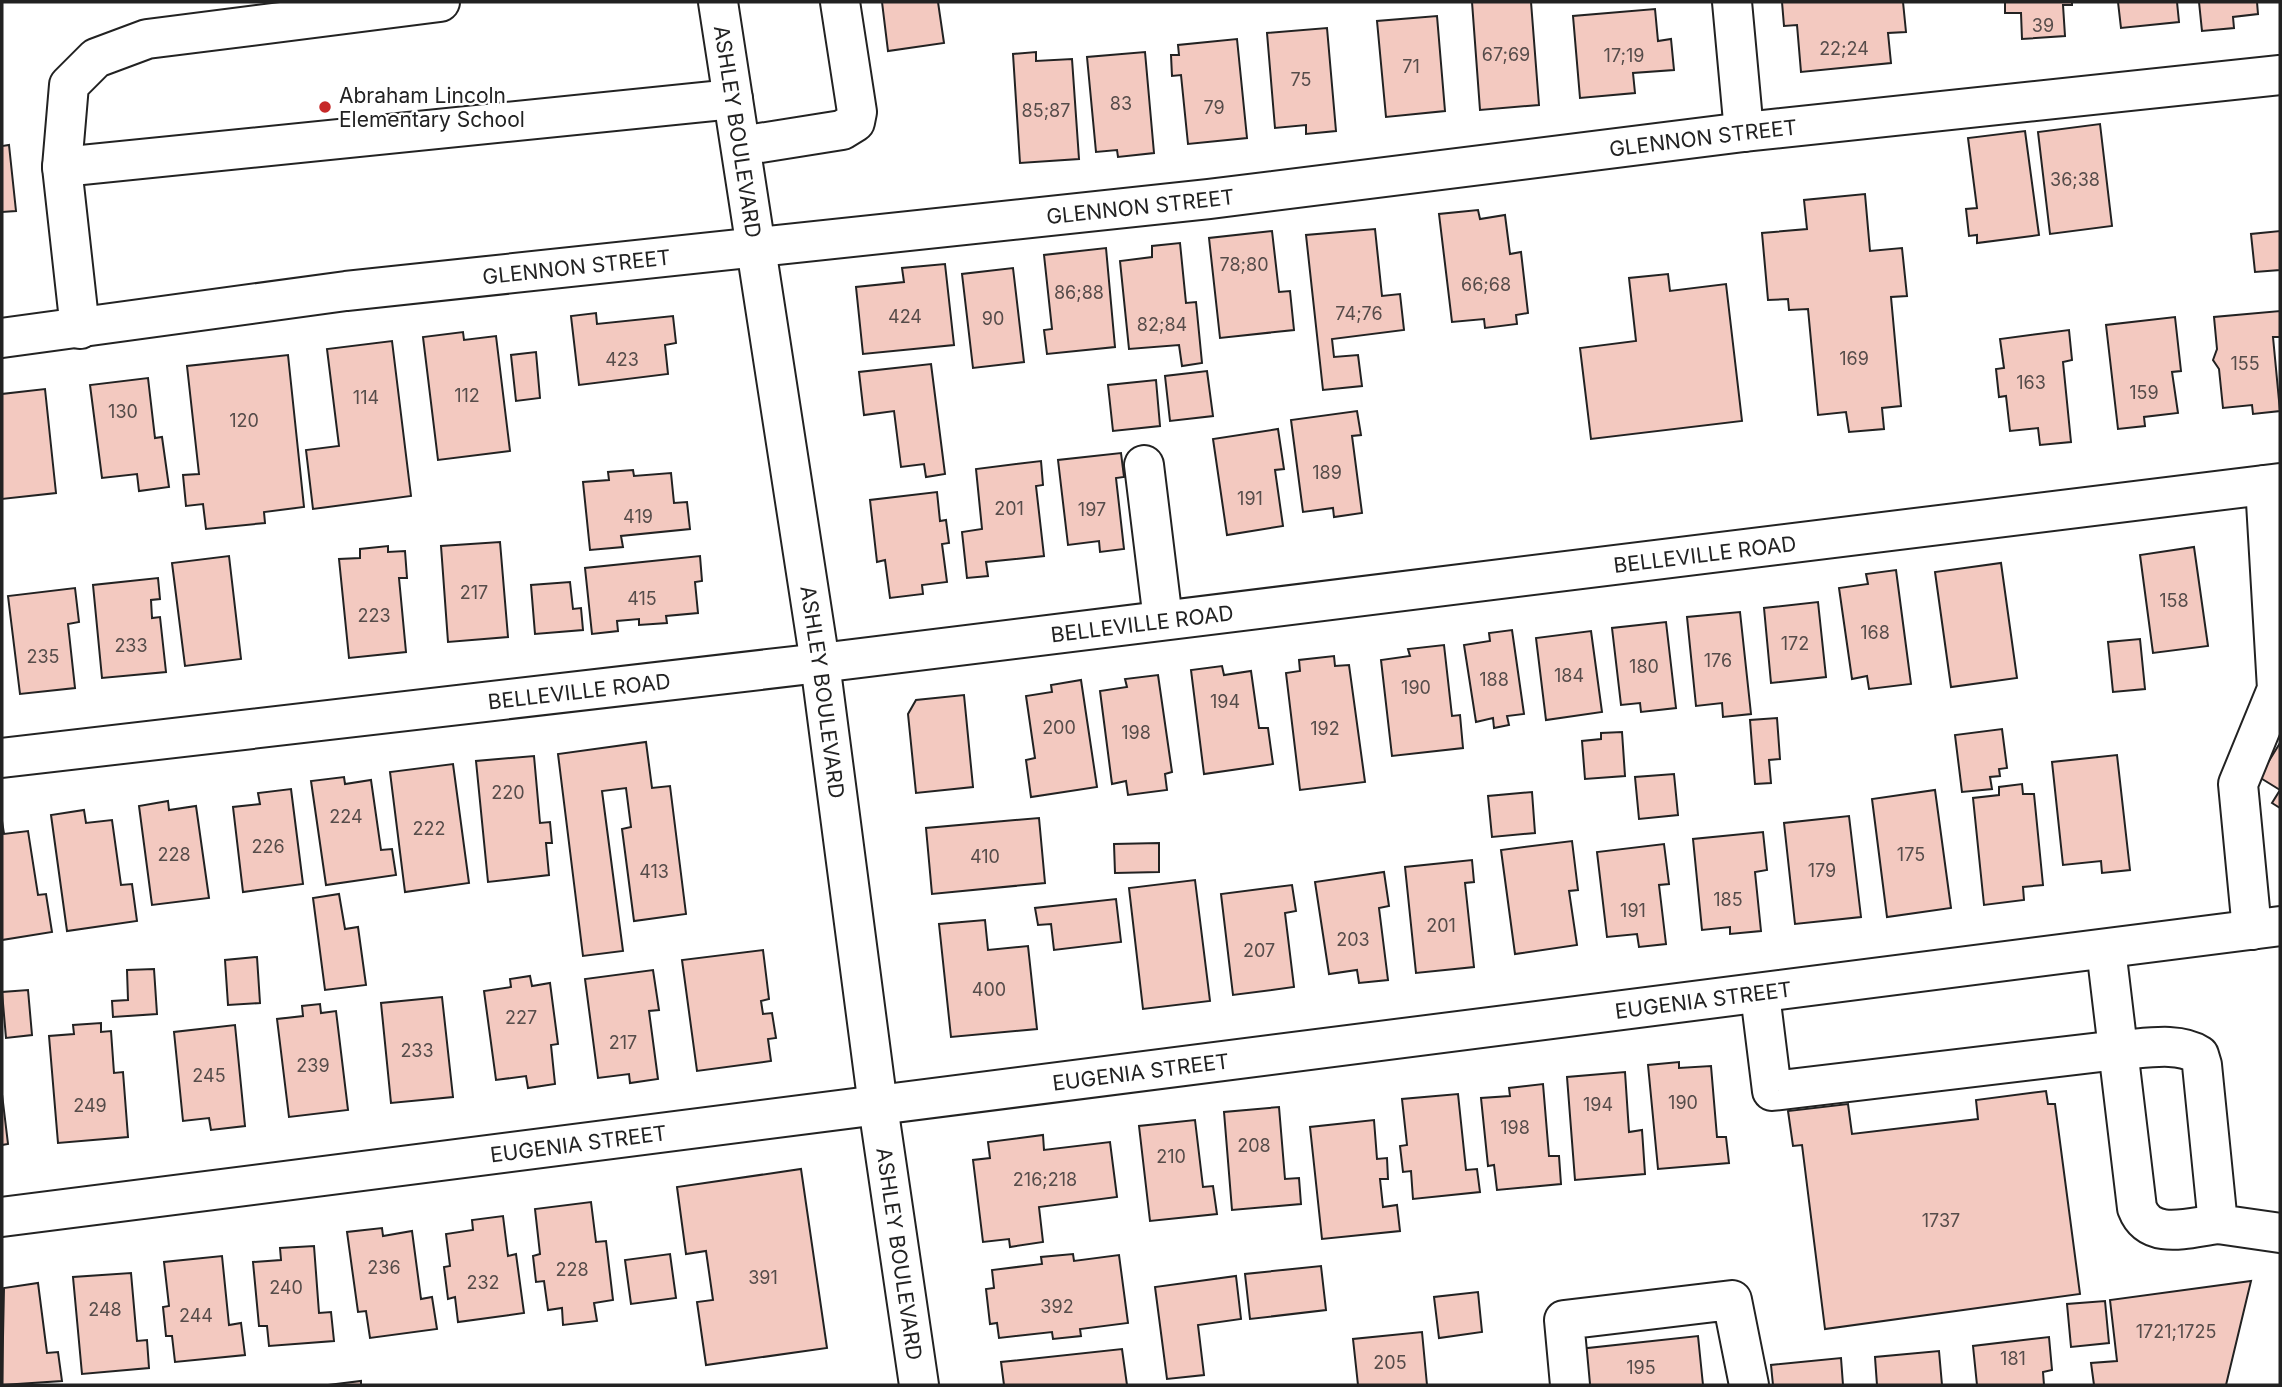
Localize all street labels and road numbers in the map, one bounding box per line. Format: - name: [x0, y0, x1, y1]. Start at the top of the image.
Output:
- street label: ASHLEY BOULEVARD: [709, 24, 767, 239]
- street label: GLENNON STREET: [1608, 114, 1798, 161]
- street label: GLENNON STREET: [1045, 183, 1236, 229]
- street label: GLENNON STREET: [481, 244, 672, 289]
- street label: BELLEVILLE ROAD: [1612, 530, 1797, 578]
- street label: ASHLEY BOULEVARD: [796, 584, 850, 800]
- street label: BELLEVILLE ROAD: [1049, 600, 1235, 647]
- street label: BELLEVILLE ROAD: [486, 668, 672, 714]
- street label: EUGENIA STREET: [1613, 976, 1793, 1023]
- street label: EUGENIA STREET: [1051, 1048, 1231, 1095]
- street label: EUGENIA STREET: [489, 1120, 668, 1167]
- street label: ASHLEY BOULEVARD: [872, 1146, 928, 1362]

